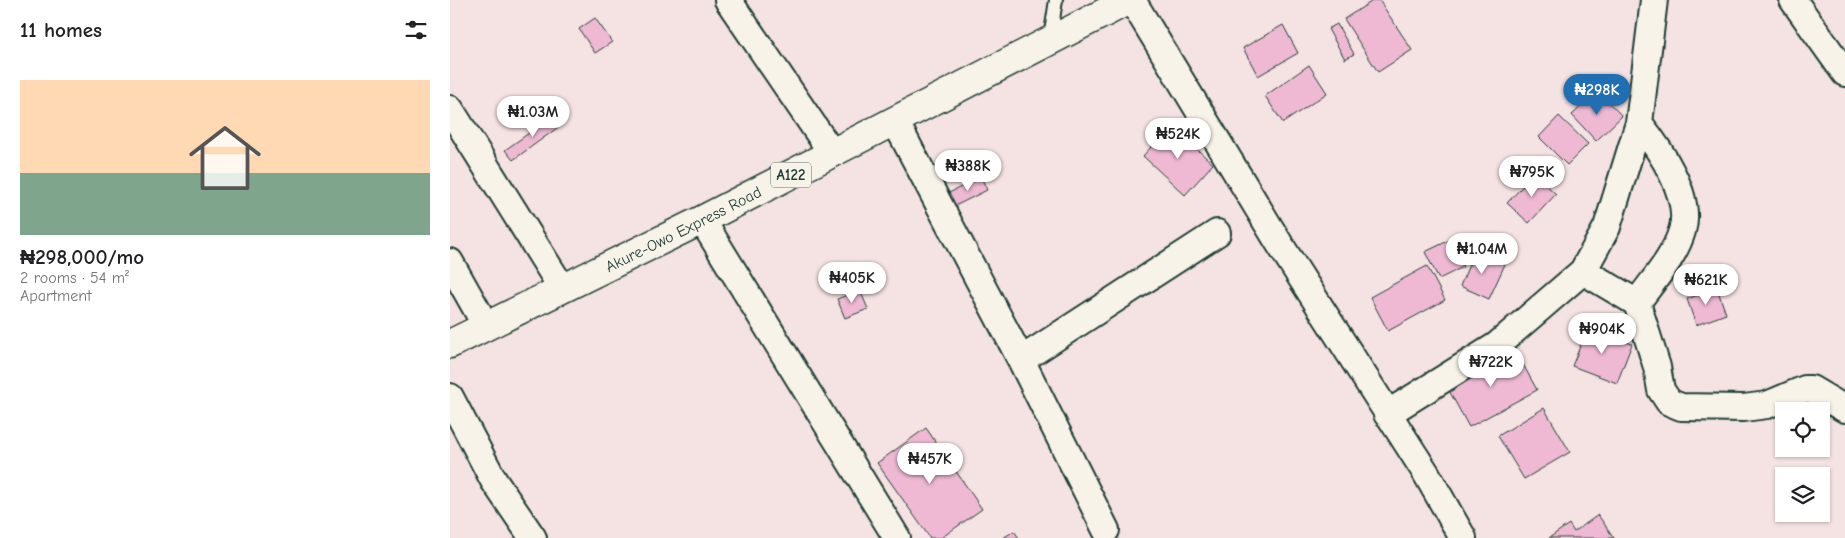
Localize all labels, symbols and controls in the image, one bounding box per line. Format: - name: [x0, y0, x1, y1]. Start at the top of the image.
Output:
- icon: filters: [402, 16, 430, 44]
- text: 11 homes: [20, 18, 102, 42]
- pin: ₦298K: [1562, 74, 1632, 116]
- text: ₦298K: [1574, 81, 1620, 99]
- pin: ₦1.03M: [492, 96, 574, 138]
- text: ₦1.03M: [508, 103, 558, 121]
- icon: home: [180, 113, 270, 203]
- pin: ₦524K: [1143, 118, 1213, 160]
- text: ₦524K: [1156, 125, 1200, 143]
- pin: ₦388K: [933, 150, 1003, 192]
- pin: ₦795K: [1497, 156, 1567, 198]
- text: ₦388K: [946, 157, 990, 175]
- road number: A122: [771, 162, 811, 188]
- text: ₦795K: [1510, 163, 1554, 181]
- street label: Akure-Owo Express Road: [602, 183, 765, 276]
- pin: ₦1.04M: [1441, 232, 1523, 275]
- text: ₦1.04M: [1457, 240, 1507, 258]
- text: ₦298,000/mo: [20, 245, 144, 269]
- pin: ₦405K: [817, 262, 887, 304]
- pin: ₦621K: [1671, 264, 1741, 306]
- text: 2 rooms · 54 m²: [20, 269, 129, 287]
- text: ₦405K: [829, 269, 875, 287]
- text: ₦621K: [1684, 271, 1728, 289]
- text: Apartment: [20, 287, 92, 305]
- pin: ₦904K: [1567, 312, 1637, 355]
- text: ₦904K: [1579, 320, 1625, 338]
- pin: ₦722K: [1456, 346, 1526, 388]
- text: ₦722K: [1469, 353, 1513, 371]
- map controls: [1775, 402, 1830, 522]
- button: locate: [1775, 402, 1830, 457]
- pin: ₦457K: [895, 442, 965, 485]
- text: ₦457K: [908, 450, 952, 468]
- button: layers: [1775, 467, 1830, 522]

